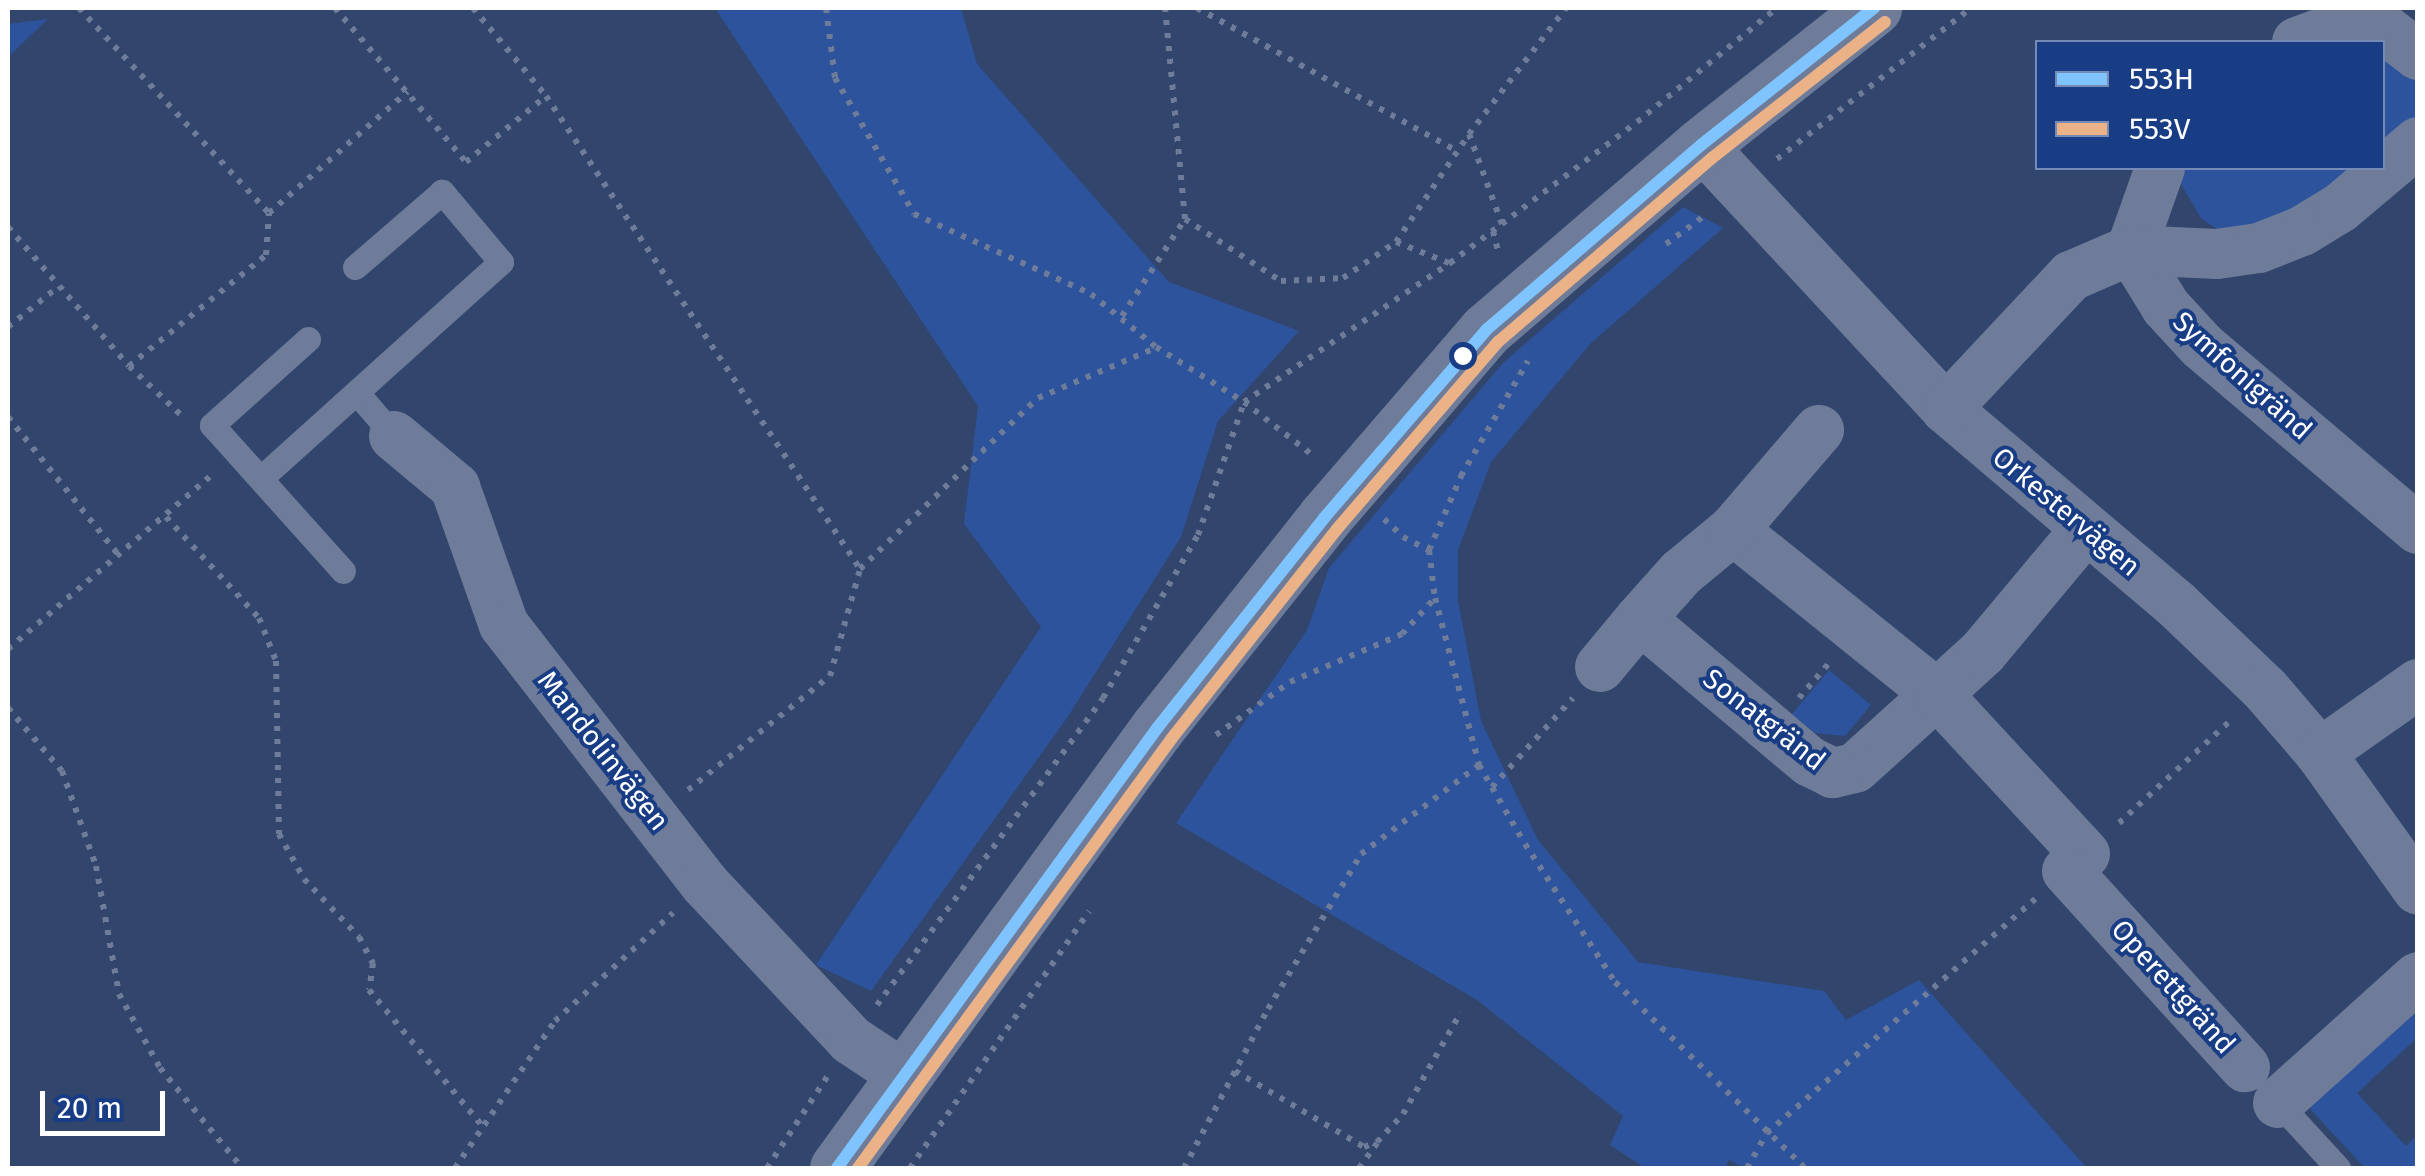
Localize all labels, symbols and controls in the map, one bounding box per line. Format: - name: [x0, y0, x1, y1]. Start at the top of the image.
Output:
- legend: [2035, 40, 2385, 170]
- text: 553H: [2129, 61, 2194, 97]
- text: 553V: [2129, 111, 2190, 147]
- street label: Symfonigränd: [2166, 305, 2318, 447]
- unlabelled marker: [1453, 346, 1473, 366]
- street label: Orkestervägen: [1985, 441, 2147, 583]
- street label: Sonatgränd: [1696, 662, 1832, 778]
- street label: Mandolinvägen: [530, 665, 676, 837]
- street label: Operettgränd: [2104, 913, 2242, 1061]
- scale bar: [45, 1071, 170, 1133]
- text: 20 m: [57, 1090, 122, 1126]

